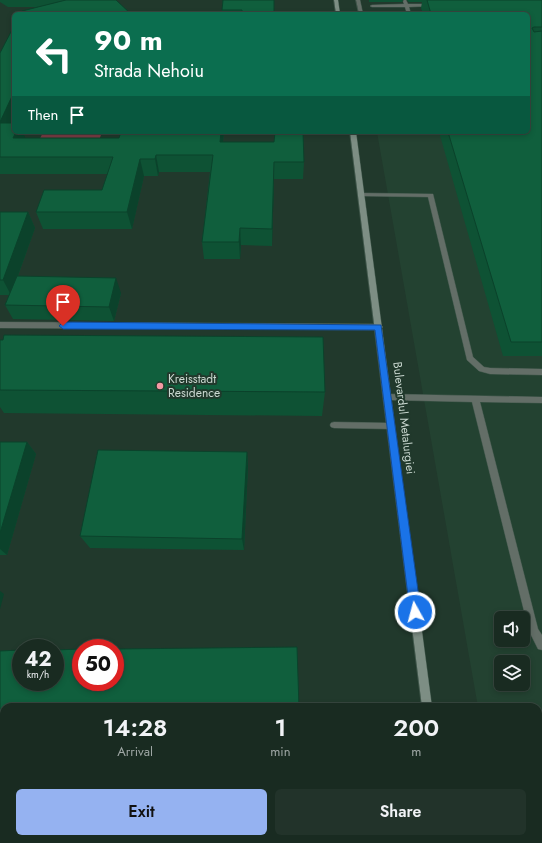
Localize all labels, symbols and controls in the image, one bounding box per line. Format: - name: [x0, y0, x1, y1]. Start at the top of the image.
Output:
- text: 90 m: [94, 20, 163, 61]
- icon: left: [28, 28, 80, 80]
- text: Strada Nehoiu: [94, 58, 204, 84]
- text: Then: [28, 104, 58, 126]
- icon: arrive: [66, 104, 88, 126]
- pin: [46, 285, 80, 326]
- icon: arrive: [52, 291, 74, 313]
- street label: Bulevardul Metalurgiei: [388, 361, 420, 475]
- place label: Kreisstadt Residence: [168, 370, 220, 402]
- marker: Kreisstadt Residence: [155, 381, 165, 391]
- position arrow: [394, 591, 436, 633]
- map controls: [494, 611, 530, 691]
- button: sound: [494, 611, 530, 647]
- speed limit sign: 50: [72, 639, 124, 691]
- text: 42: [24, 645, 52, 674]
- button: layers: [494, 655, 530, 691]
- text: km/h: [27, 667, 49, 682]
- text: 14:28: [103, 710, 168, 745]
- text: 1: [275, 710, 286, 745]
- text: 200: [393, 710, 439, 745]
- text: Arrival: [117, 742, 153, 761]
- text: min: [270, 742, 291, 761]
- text: m: [411, 742, 421, 761]
- button: Exit: [16, 789, 267, 835]
- button: Share: [275, 789, 526, 835]

